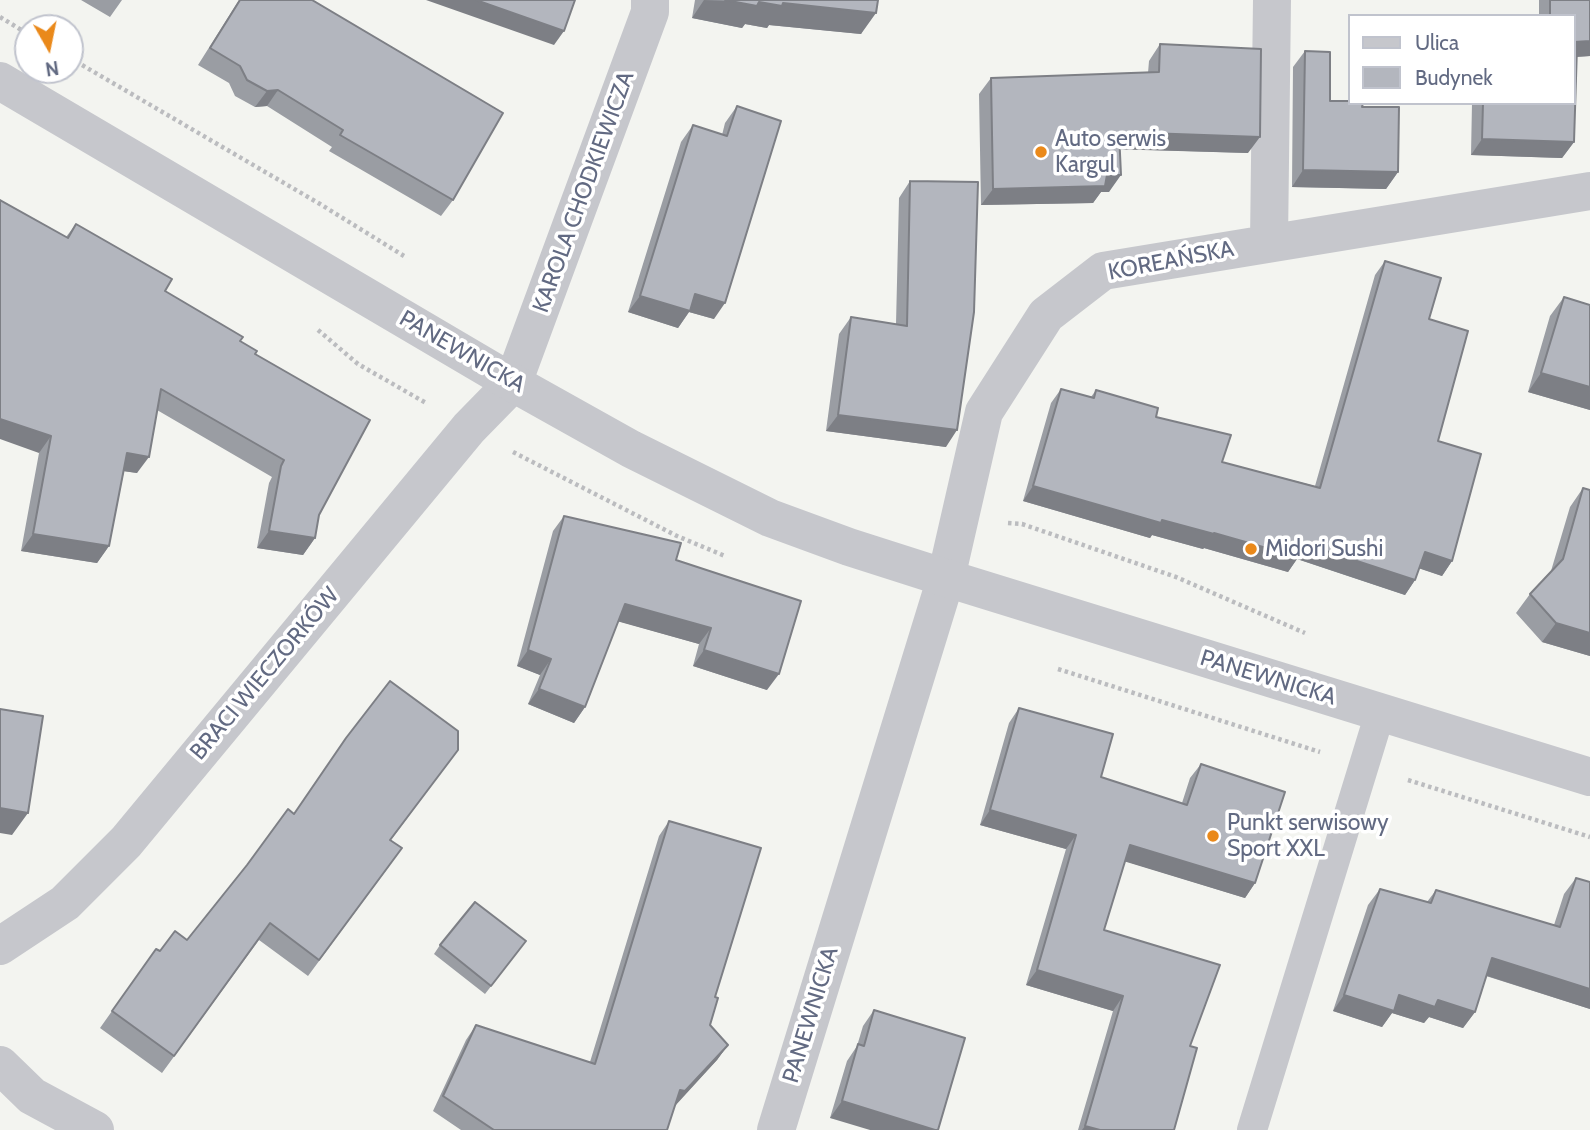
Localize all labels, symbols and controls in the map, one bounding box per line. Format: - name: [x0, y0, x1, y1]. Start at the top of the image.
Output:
- north arrow: [14, 14, 84, 84]
- legend: [1348, 14, 1576, 105]
- text: Ulica: [1415, 30, 1459, 55]
- text: N: [44, 56, 60, 81]
- text: Budynek: [1415, 65, 1493, 90]
- street label: KAROLA CHODKIEWICZA: [527, 68, 641, 316]
- place label: Auto serwis Kargul: [1055, 125, 1166, 179]
- marker: Auto serwis Kargul: [1033, 144, 1049, 160]
- street label: KOREAŃSKA: [1106, 235, 1236, 287]
- street label: PANEWNICKA: [394, 305, 530, 399]
- place label: Midori Sushi: [1265, 535, 1383, 563]
- marker: Midori Sushi: [1243, 541, 1259, 557]
- street label: BRACI WIECZORKÓW: [185, 582, 345, 766]
- street label: PANEWNICKA: [1197, 644, 1339, 712]
- place label: Punkt serwisowy Sport XXL: [1227, 809, 1389, 863]
- marker: Punkt serwisowy Sport XXL: [1205, 828, 1221, 844]
- street label: PANEWNICKA: [777, 944, 845, 1086]

